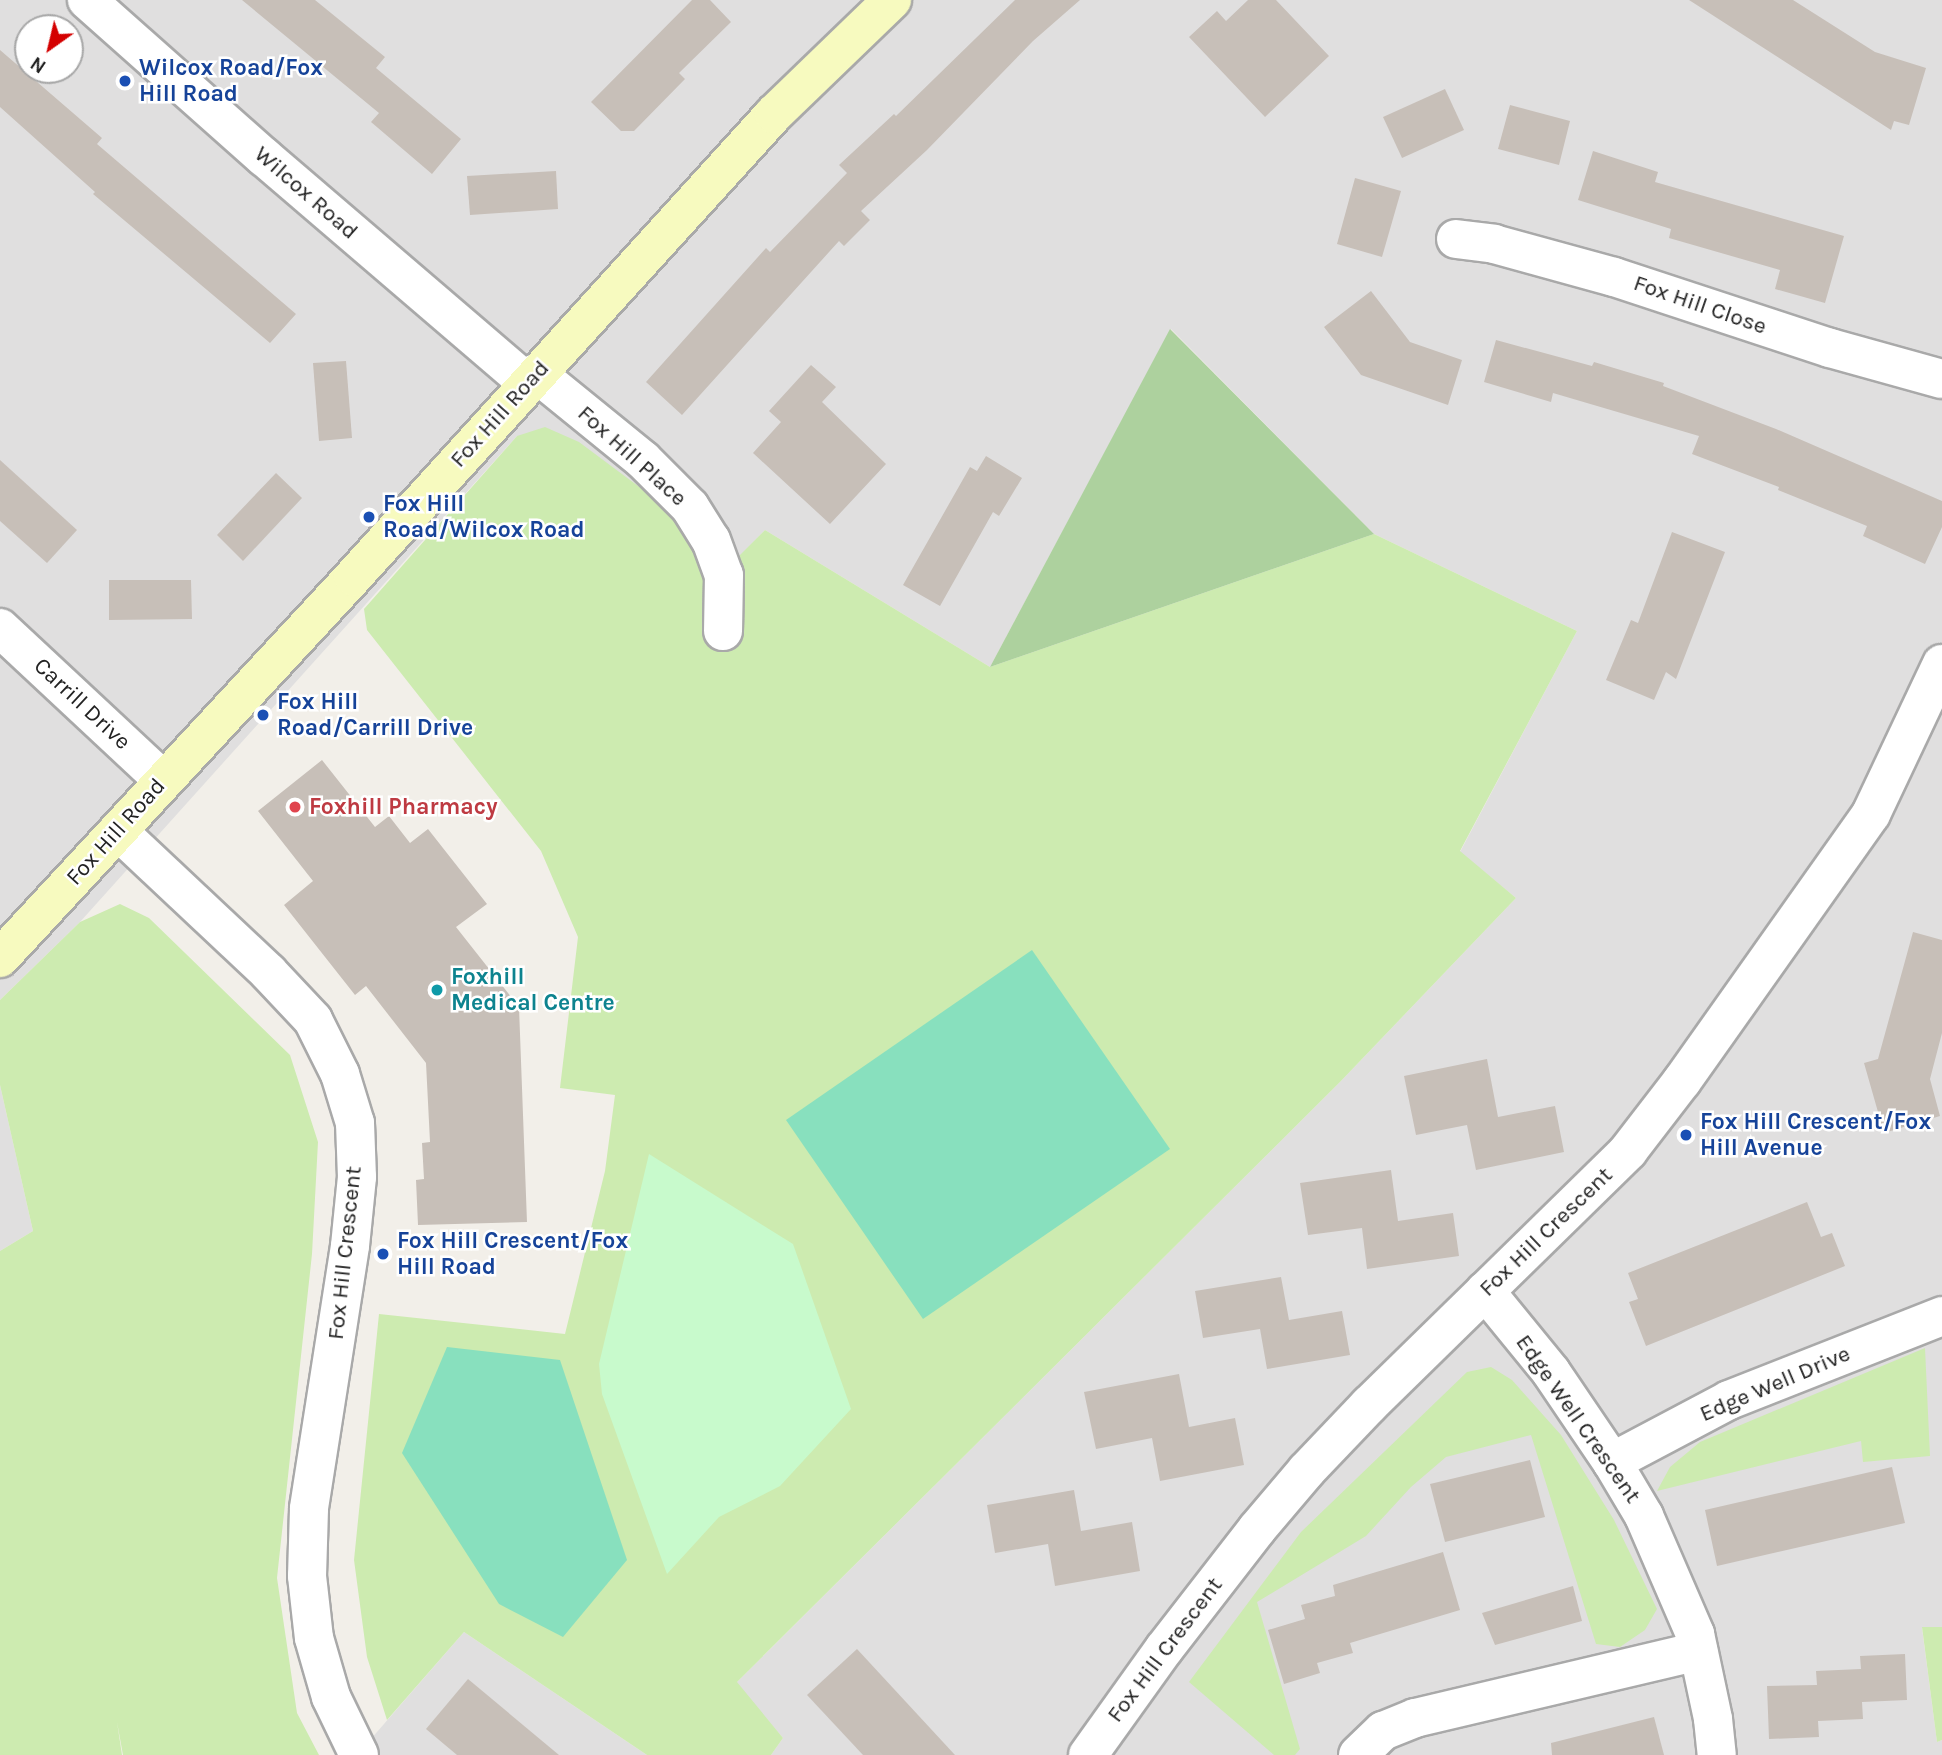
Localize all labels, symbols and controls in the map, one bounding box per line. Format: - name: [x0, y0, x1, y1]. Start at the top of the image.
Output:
- north arrow: [14, 14, 84, 84]
- text: N: [27, 52, 50, 78]
- place label: Wilcox Road/Fox Hill Road: [139, 54, 323, 108]
- marker: Wilcox Road/Fox Hill Road: [117, 73, 133, 89]
- street label: Wilcox Road: [248, 140, 364, 246]
- street label: Fox Hill Close: [1630, 269, 1770, 341]
- street label: Fox Hill Road: [445, 355, 555, 473]
- street label: Fox Hill Place: [572, 400, 692, 512]
- place label: Fox Hill Road/Wilcox Road: [383, 490, 585, 544]
- marker: Fox Hill Road/Wilcox Road: [361, 509, 377, 525]
- street label: Carrill Drive: [28, 652, 136, 756]
- place label: Fox Hill Road/Carrill Drive: [277, 688, 473, 742]
- marker: Fox Hill Road/Carrill Drive: [255, 707, 271, 723]
- street label: Fox Hill Road: [61, 773, 171, 891]
- place label: Foxhill Pharmacy: [309, 793, 497, 821]
- marker: Foxhill Pharmacy: [287, 799, 303, 815]
- place label: Foxhill Medical Centre: [451, 963, 615, 1017]
- marker: Foxhill Medical Centre: [429, 982, 445, 998]
- place label: Fox Hill Crescent/Fox Hill Avenue: [1700, 1108, 1931, 1162]
- marker: Fox Hill Crescent/Fox Hill Avenue: [1678, 1127, 1694, 1143]
- street label: Fox Hill Crescent: [1474, 1162, 1618, 1302]
- street label: Fox Hill Crescent: [322, 1165, 368, 1341]
- place label: Fox Hill Crescent/Fox Hill Road: [397, 1227, 628, 1281]
- marker: Fox Hill Crescent/Fox Hill Road: [375, 1246, 391, 1262]
- street label: Edge Well Crescent: [1510, 1329, 1646, 1509]
- street label: Edge Well Drive: [1696, 1340, 1854, 1428]
- street label: Fox Hill Crescent: [1102, 1572, 1228, 1728]

